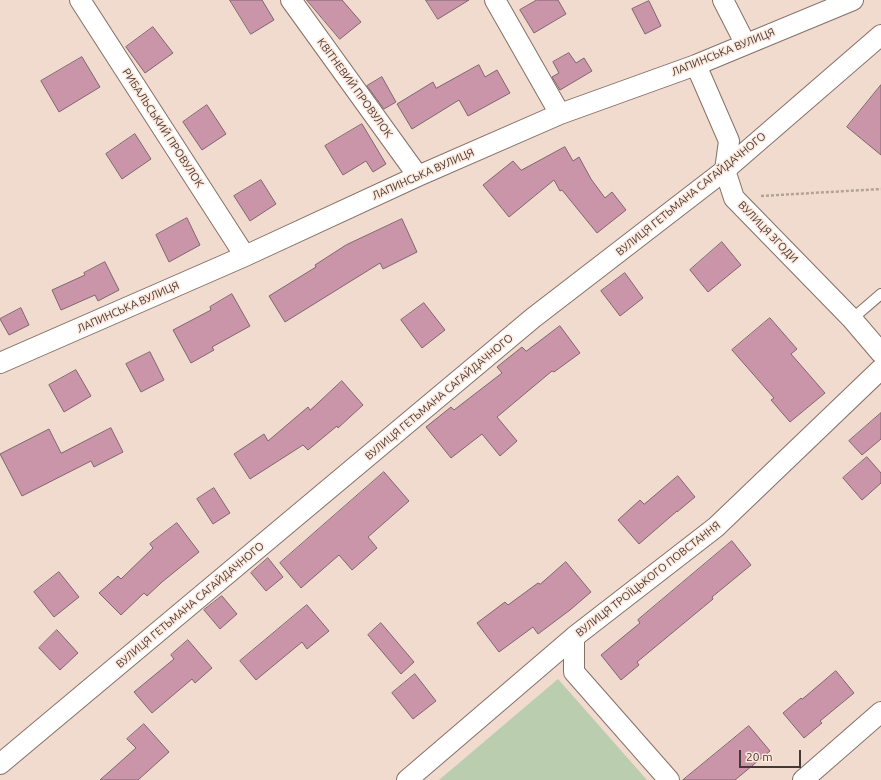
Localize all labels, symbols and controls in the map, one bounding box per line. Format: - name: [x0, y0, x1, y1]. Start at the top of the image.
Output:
- street label: ЛАПИНСЬКА ВУЛИЦЯ: [669, 25, 777, 79]
- street label: КВІТНЕВИЙ ПРОВУЛОК: [314, 36, 396, 140]
- street label: РИБАЛЬСЬКИЙ ПРОВУЛОК: [120, 66, 206, 190]
- street label: ВУЛИЦЯ ГЕТЬМАНА САГАЙДАЧНОГО: [613, 129, 769, 259]
- street label: ЛАПИНСЬКА ВУЛИЦЯ: [370, 145, 476, 203]
- street label: ВУЛИЦЯ ЗГОДИ: [735, 198, 801, 266]
- street label: ЛАПИНСЬКА ВУЛИЦЯ: [75, 278, 181, 336]
- street label: ВУЛИЦЯ ГЕТЬМАНА САГАЙДАЧНОГО: [362, 331, 516, 463]
- street label: ВУЛИЦЯ ТРОЇЦЬКОГО ПОВСТАННЯ: [573, 518, 723, 640]
- street label: ВУЛИЦЯ ГЕТЬМАНА САГАЙДАЧНОГО: [113, 539, 267, 671]
- scale bar: [741, 742, 803, 768]
- text: 20 m: [746, 750, 773, 763]

